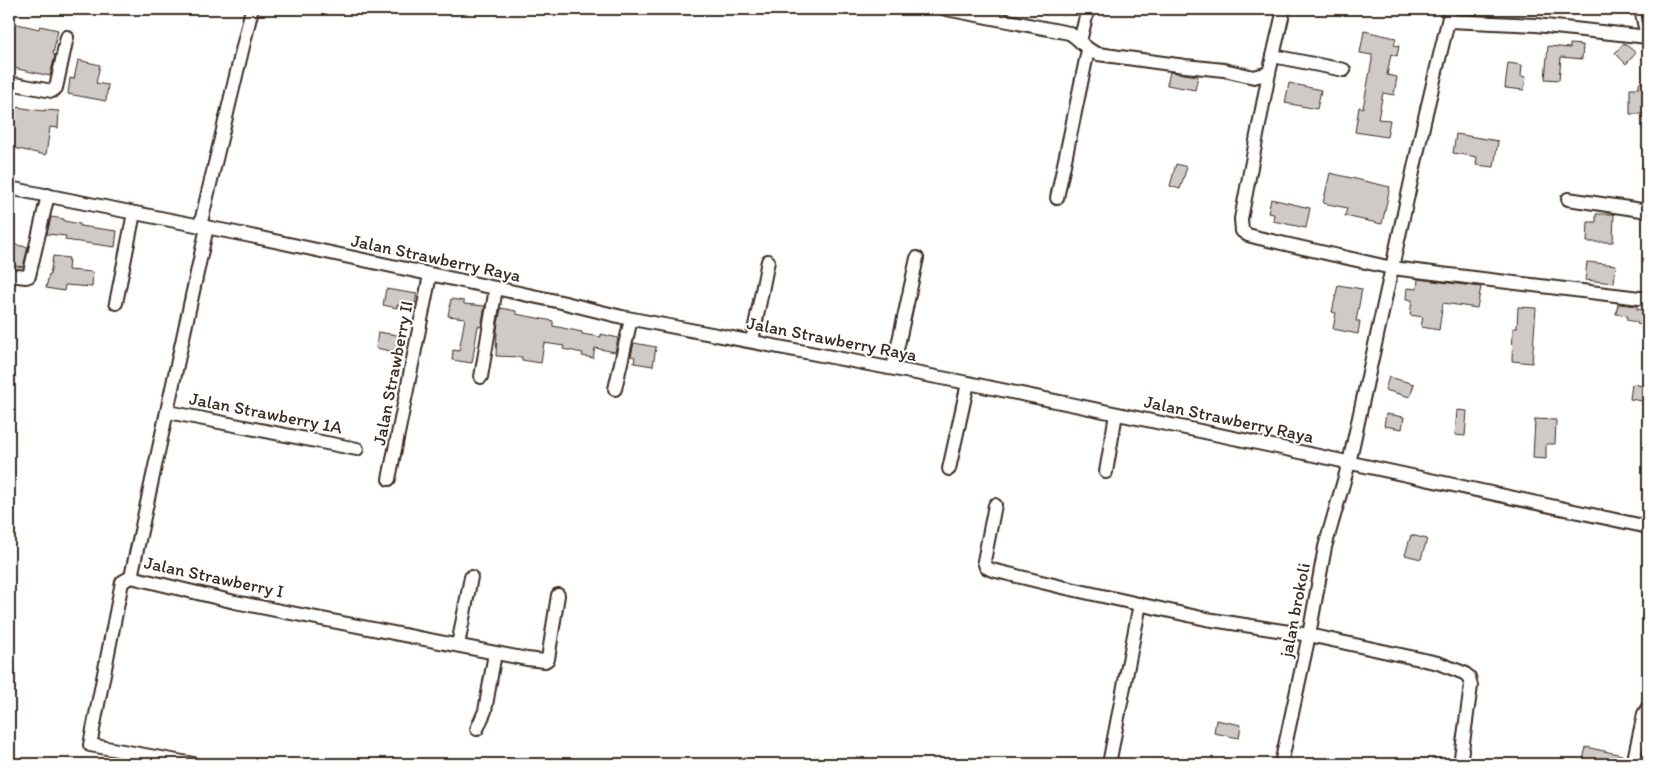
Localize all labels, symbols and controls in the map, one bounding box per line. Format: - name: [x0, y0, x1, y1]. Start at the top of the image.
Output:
- street label: Jalan Strawberry Raya: [349, 229, 524, 287]
- street label: Jalan Strawberry II: [368, 299, 418, 447]
- street label: Jalan Strawberry Raya: [745, 312, 920, 366]
- street label: Jalan Strawberry 1A: [188, 387, 345, 439]
- street label: Jalan Strawberry Raya: [1142, 390, 1317, 448]
- street label: Jalan Strawberry I: [142, 551, 286, 603]
- street label: jalan brokoli: [1275, 561, 1315, 660]

